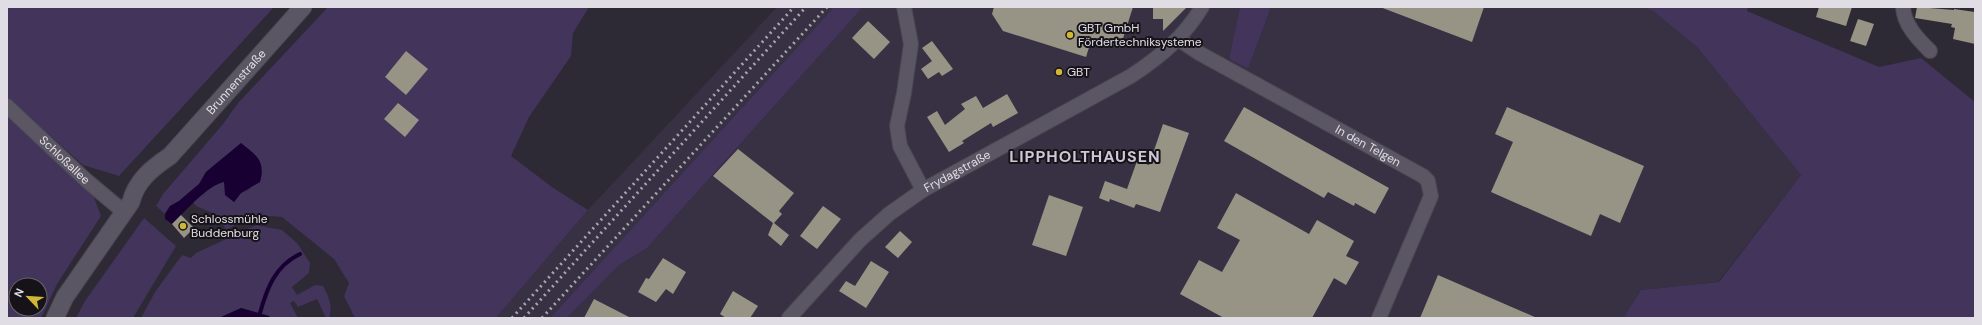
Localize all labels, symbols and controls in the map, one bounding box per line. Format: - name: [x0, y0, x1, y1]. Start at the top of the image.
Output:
- place label: GBT GmbH Fördertechniksysteme: [1078, 20, 1202, 50]
- marker: GBT GmbH Fördertechniksysteme: [1065, 30, 1075, 40]
- street label: Brunnenstraße: [203, 46, 270, 118]
- place label: GBT: [1067, 64, 1090, 80]
- marker: GBT: [1054, 67, 1064, 77]
- street label: In den Telgen: [1332, 121, 1404, 170]
- street label: Schloßallee: [36, 132, 94, 188]
- street label: Frydagstraße: [921, 146, 994, 196]
- district label: LIPPHOLTHAUSEN: [1009, 146, 1161, 167]
- place label: Schlossmühle Buddenburg: [191, 211, 268, 241]
- marker: Schlossmühle Buddenburg: [178, 221, 188, 231]
- north arrow: [8, 277, 48, 317]
- text: N: [11, 286, 27, 299]

